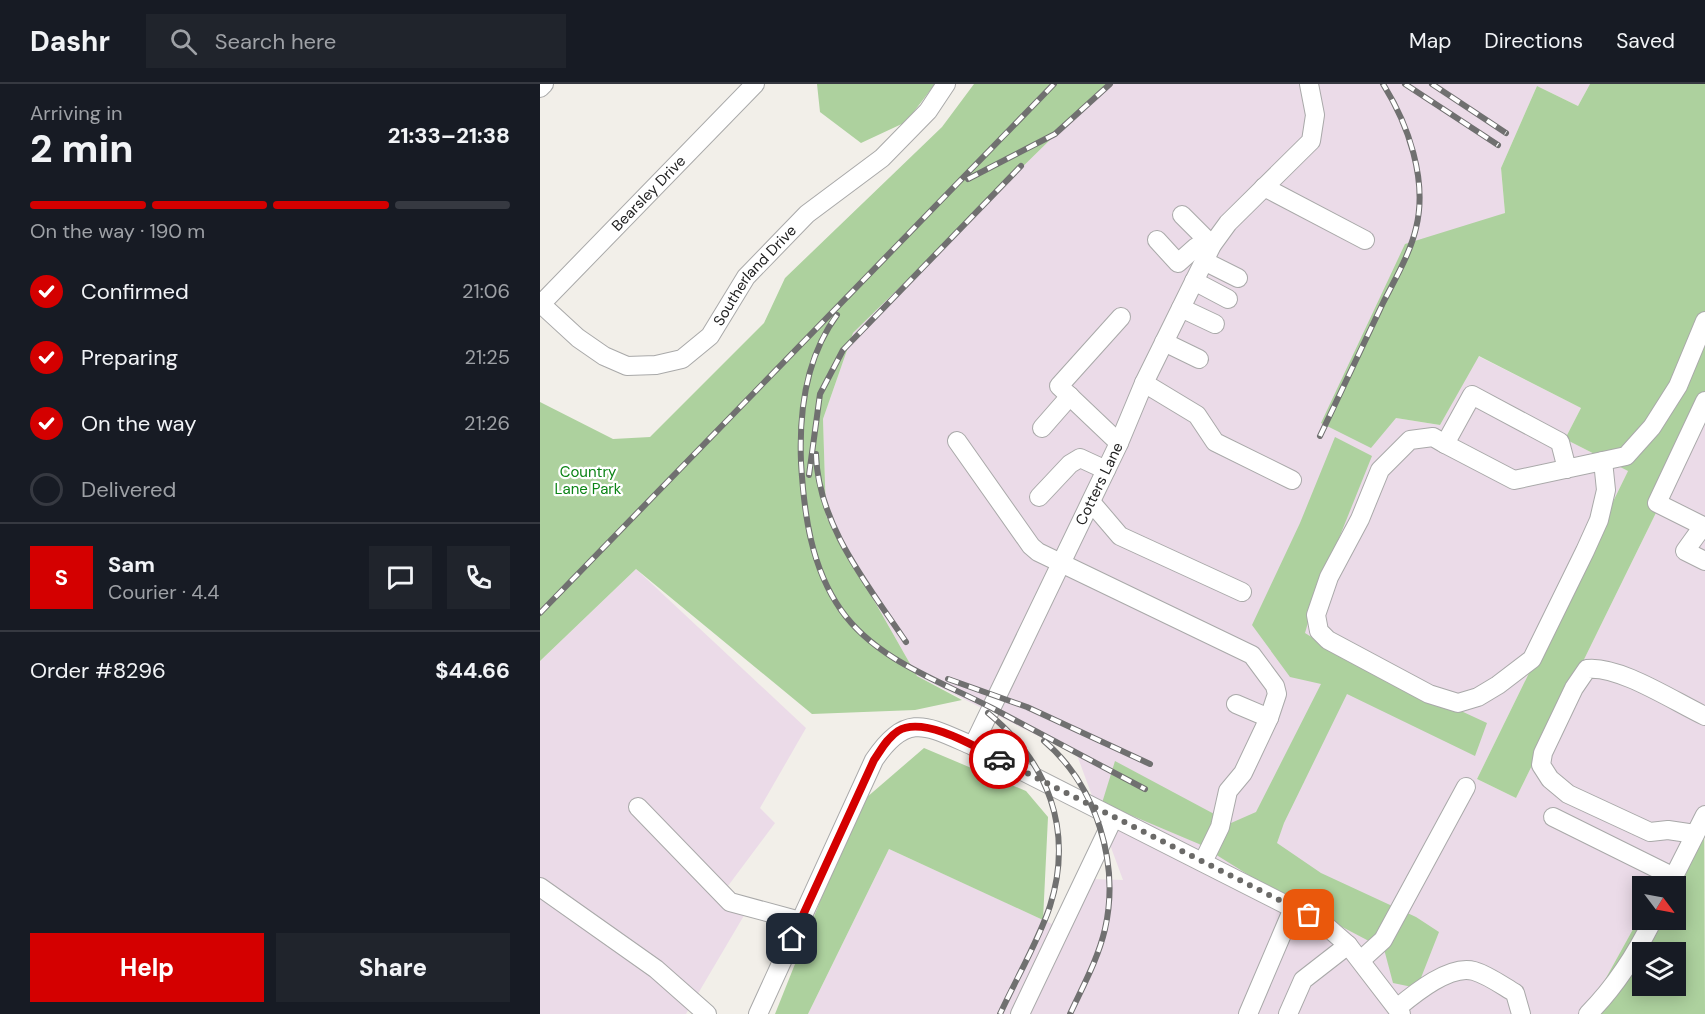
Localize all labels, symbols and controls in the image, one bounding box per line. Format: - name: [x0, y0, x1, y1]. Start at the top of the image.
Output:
- search box: [146, 14, 566, 68]
- text: Dashr: [30, 23, 110, 60]
- icon: search: [167, 25, 200, 58]
- text: Search here: [215, 27, 336, 56]
- text: Map: [1409, 27, 1451, 55]
- text: Directions: [1484, 27, 1583, 55]
- text: Saved: [1616, 27, 1675, 55]
- text: Arriving in: [30, 100, 122, 126]
- text: 21:33–21:38: [388, 121, 510, 150]
- text: 2 min: [30, 123, 134, 174]
- street label: Bearsley Drive: [607, 151, 690, 236]
- text: On the way · 190 m: [30, 218, 205, 244]
- street label: Southerland Drive: [709, 221, 801, 330]
- icon: check: [30, 275, 63, 308]
- text: Confirmed: [81, 277, 189, 306]
- text: 21:06: [462, 278, 510, 304]
- icon: check: [30, 341, 63, 374]
- text: Preparing: [81, 343, 178, 372]
- text: 21:25: [464, 344, 510, 370]
- icon: check: [30, 407, 63, 440]
- text: On the way: [81, 409, 196, 438]
- text: 21:26: [464, 410, 510, 436]
- street label: Cotters Lane: [1071, 439, 1128, 529]
- park label: Country Lane Park: [555, 462, 622, 499]
- text: Delivered: [81, 475, 176, 504]
- button: chat: [369, 546, 432, 609]
- button: phone: [447, 546, 510, 609]
- text: Sam: [108, 550, 155, 579]
- text: S: [55, 563, 68, 592]
- text: Courier · 4.4: [108, 579, 219, 605]
- text: Order #8296: [30, 656, 166, 685]
- text: $44.66: [435, 656, 510, 685]
- courier: [969, 729, 1029, 789]
- icon: car: [983, 743, 1016, 776]
- north arrow: [1632, 876, 1686, 930]
- map controls: [1632, 876, 1686, 996]
- pin: [1283, 889, 1334, 940]
- icon: bag: [1292, 898, 1325, 931]
- pin: [766, 913, 817, 964]
- icon: home: [775, 922, 808, 955]
- button: Help: [30, 933, 264, 1002]
- button: Share: [276, 933, 510, 1002]
- button: layers: [1632, 942, 1686, 996]

